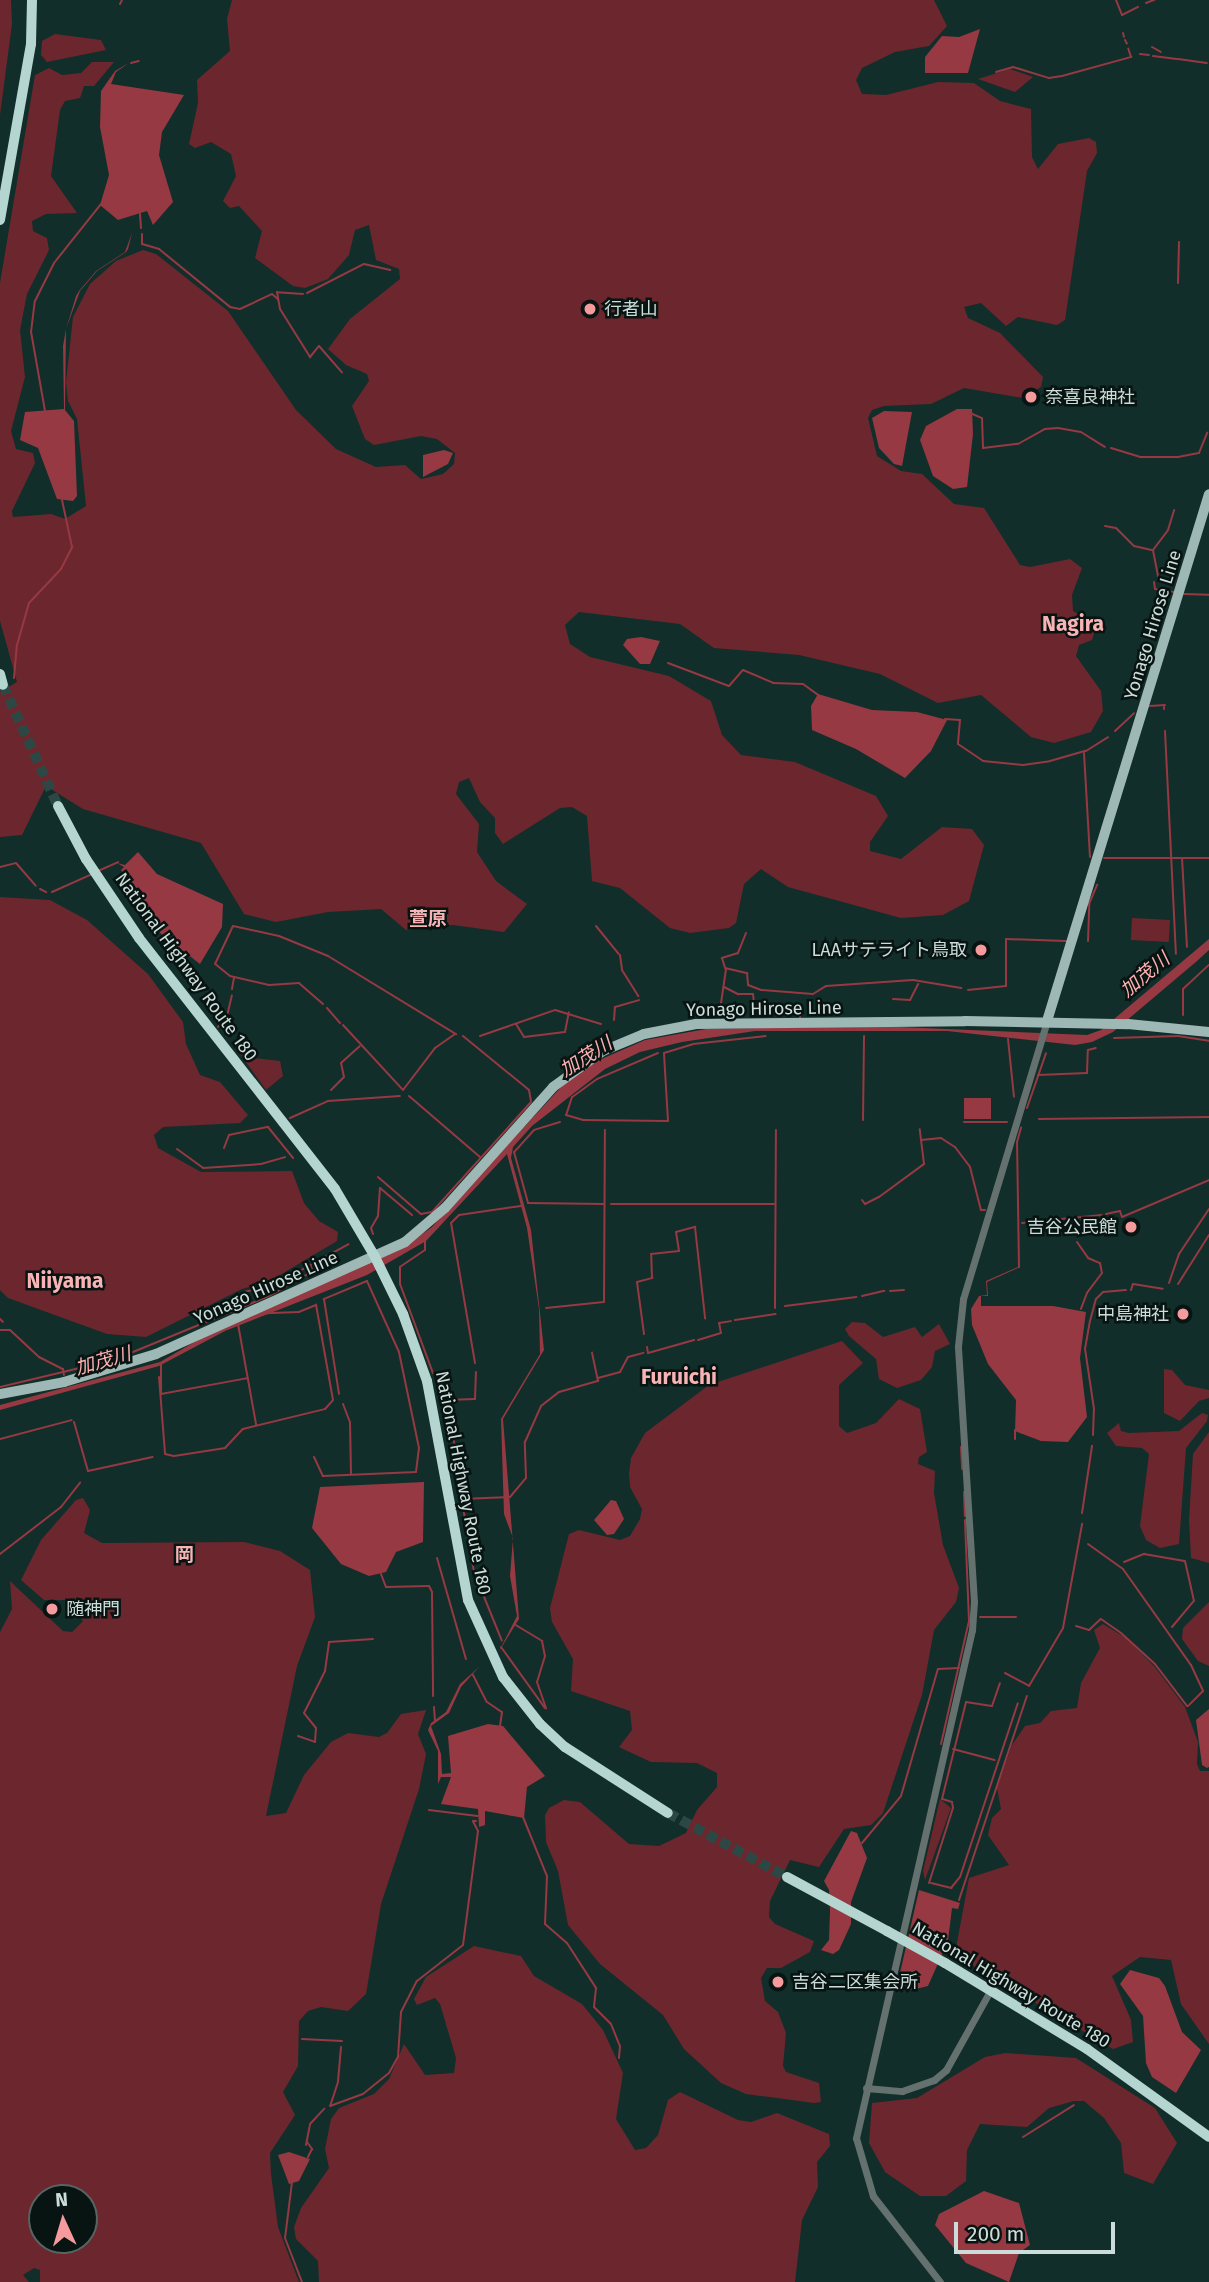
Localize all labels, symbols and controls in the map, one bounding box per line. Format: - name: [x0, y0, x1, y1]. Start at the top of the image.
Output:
- place label: 行者山: [604, 298, 658, 320]
- marker: 行者山: [582, 301, 598, 317]
- place label: 奈喜良神社: [1045, 386, 1135, 408]
- marker: 奈喜良神社: [1023, 389, 1039, 405]
- street label: Yonago Hirose Line: [1120, 547, 1186, 703]
- district label: Nagira: [1042, 611, 1104, 637]
- street label: National Highway Route 180: [110, 869, 262, 1065]
- district label: 萱原: [409, 908, 447, 930]
- place label: LAAサテライト鳥取: [811, 939, 967, 961]
- marker: LAAサテライト鳥取: [973, 942, 989, 958]
- water label: 加茂川: [1116, 948, 1174, 1002]
- street label: Yonago Hirose Line: [686, 997, 842, 1021]
- water label: 加茂川: [556, 1032, 616, 1082]
- place label: 吉谷公民館: [1027, 1216, 1117, 1238]
- marker: 吉谷公民館: [1123, 1219, 1139, 1235]
- street label: Yonago Hirose Line: [191, 1247, 341, 1329]
- district label: Niiyama: [27, 1268, 103, 1294]
- place label: 中島神社: [1097, 1303, 1169, 1325]
- marker: 中島神社: [1175, 1306, 1191, 1322]
- water label: 加茂川: [72, 1342, 134, 1380]
- district label: Furuichi: [641, 1364, 717, 1390]
- street label: National Highway Route 180: [431, 1369, 495, 1597]
- district label: 岡: [175, 1544, 193, 1566]
- place label: 随神門: [66, 1598, 120, 1620]
- marker: 随神門: [44, 1601, 60, 1617]
- street label: National Highway Route 180: [908, 1917, 1114, 2053]
- place label: 吉谷二区集会所: [792, 1971, 918, 1993]
- marker: 吉谷二区集会所: [770, 1974, 786, 1990]
- north arrow: [28, 2184, 98, 2254]
- text: N: [55, 2188, 69, 2211]
- scale bar: [957, 2208, 1118, 2252]
- text: 200 m: [967, 2221, 1024, 2247]

